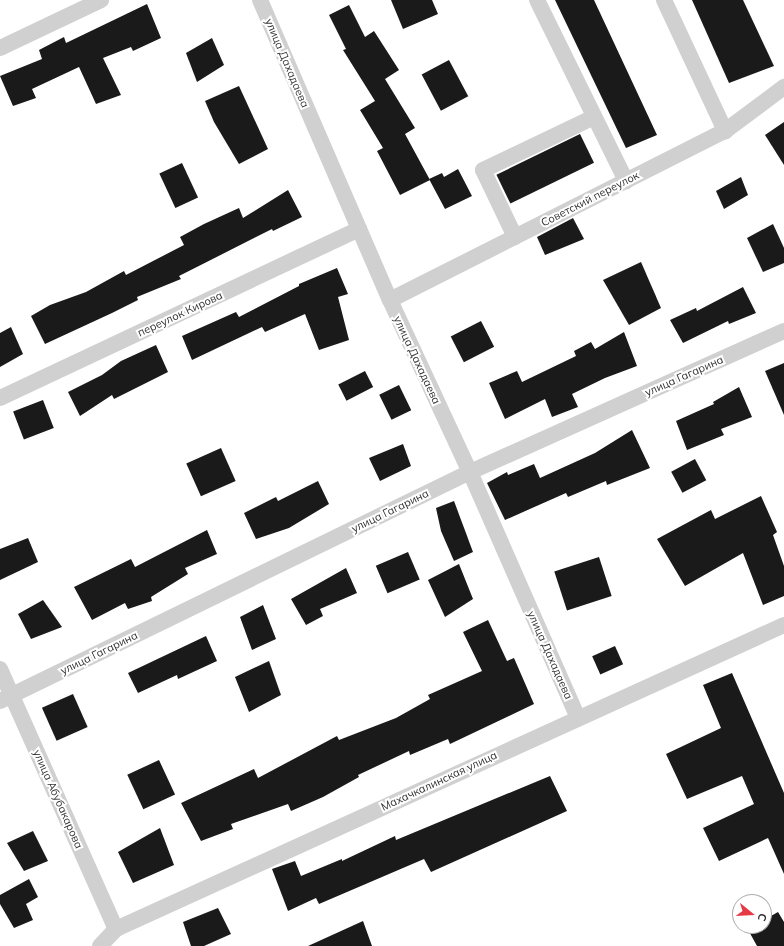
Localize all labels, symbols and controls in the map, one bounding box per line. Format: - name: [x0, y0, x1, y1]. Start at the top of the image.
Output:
- street label: улица Дахадаева: [262, 16, 312, 110]
- street label: Советский переулок: [539, 169, 641, 229]
- street label: переулок Кирова: [135, 289, 225, 339]
- street label: улица Дахадаева: [391, 314, 443, 406]
- street label: улица Гагарина: [643, 353, 725, 399]
- street label: улица Гагарина: [349, 487, 431, 535]
- street label: улица Дахадаева: [525, 609, 575, 701]
- street label: улица Гагарина: [58, 629, 140, 677]
- street label: улица Абубакарова: [30, 748, 86, 850]
- street label: Махачкалинская улица: [379, 748, 499, 814]
- north arrow: [732, 894, 772, 934]
- text: С: [755, 912, 770, 923]

